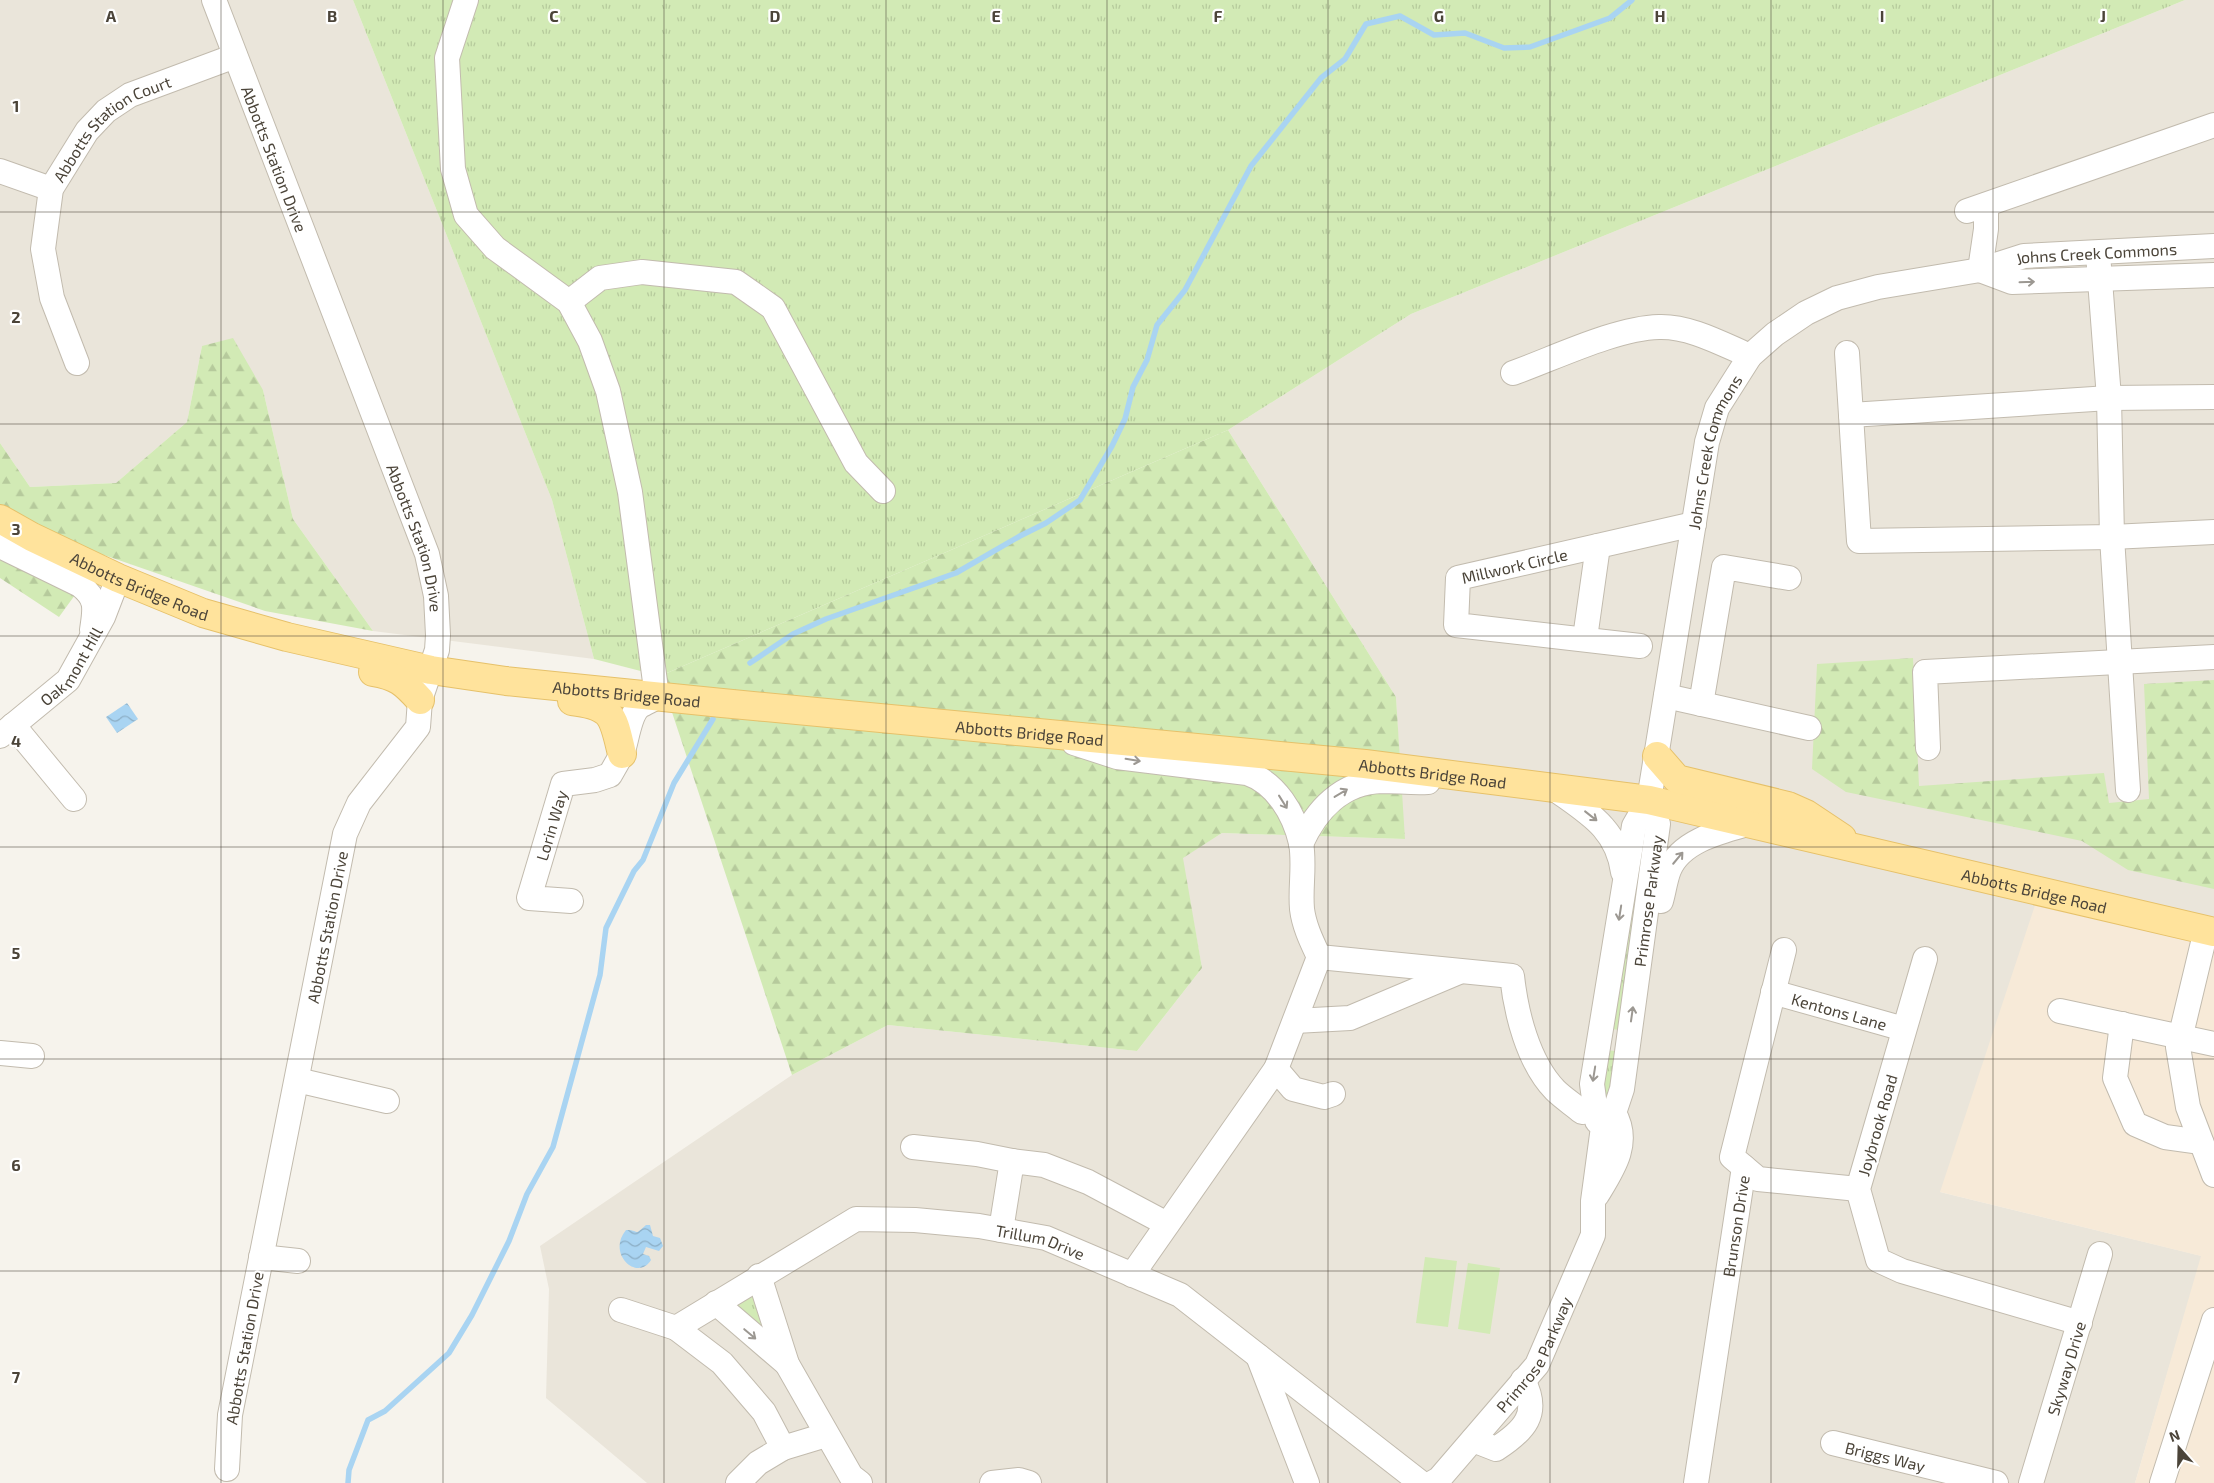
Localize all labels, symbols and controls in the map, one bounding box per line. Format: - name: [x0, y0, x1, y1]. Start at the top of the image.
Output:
- text: A: [106, 6, 117, 25]
- text: B: [327, 6, 337, 25]
- text: C: [549, 6, 559, 25]
- text: D: [770, 6, 781, 25]
- text: E: [991, 6, 1001, 25]
- text: F: [1214, 6, 1223, 25]
- text: G: [1434, 6, 1444, 25]
- text: H: [1654, 6, 1666, 25]
- text: I: [1880, 6, 1884, 25]
- text: J: [2100, 6, 2106, 25]
- street label: Abbotts Station Court: [48, 71, 173, 185]
- street label: Abbotts Station Drive: [238, 83, 312, 234]
- text: 1: [13, 96, 19, 115]
- street label: Johns Creek Commons: [2013, 238, 2177, 268]
- one-way arrow: [2019, 277, 2035, 286]
- text: 2: [11, 307, 21, 326]
- street label: Johns Creek Commons: [1683, 371, 1745, 531]
- street label: Abbotts Station Drive: [384, 461, 446, 613]
- text: 3: [11, 519, 21, 538]
- street label: Millwork Circle: [1460, 544, 1569, 586]
- street label: Abbotts Bridge Road: [68, 547, 211, 624]
- street label: Oakmont Hill: [36, 623, 106, 709]
- street label: Abbotts Bridge Road: [552, 676, 701, 710]
- street label: Abbotts Bridge Road: [955, 716, 1105, 749]
- text: 4: [11, 731, 21, 750]
- street label: Abbotts Bridge Road: [1358, 754, 1508, 791]
- one-way arrow: [1125, 755, 1141, 765]
- street label: Lorin Way: [531, 787, 570, 863]
- one-way arrow: [1334, 788, 1348, 798]
- one-way arrow: [1278, 795, 1288, 809]
- one-way arrow: [1584, 811, 1598, 821]
- street label: Primrose Parkway: [1629, 833, 1666, 968]
- street label: Abbotts Station Drive: [303, 849, 351, 1005]
- one-way arrow: [1672, 852, 1683, 865]
- street label: Abbotts Bridge Road: [1960, 864, 2109, 916]
- one-way arrow: [1615, 905, 1625, 921]
- text: 5: [12, 943, 21, 962]
- street label: Kentons Lane: [1790, 988, 1889, 1033]
- one-way arrow: [1628, 1006, 1638, 1022]
- one-way arrow: [1589, 1066, 1599, 1082]
- street label: Joybrook Road: [1853, 1072, 1901, 1178]
- text: 6: [11, 1155, 21, 1174]
- street label: Brunson Drive: [1718, 1174, 1752, 1278]
- street label: Trillum Drive: [994, 1220, 1088, 1263]
- street label: Abbotts Station Drive: [221, 1270, 267, 1426]
- street label: Primrose Parkway: [1492, 1293, 1575, 1416]
- street label: Skyway Drive: [2042, 1319, 2089, 1417]
- one-way arrow: [744, 1329, 757, 1340]
- text: 7: [12, 1367, 21, 1386]
- north arrow: [2154, 1423, 2204, 1473]
- text: N: [2167, 1426, 2182, 1445]
- street label: Briggs Way: [1843, 1437, 1928, 1475]

